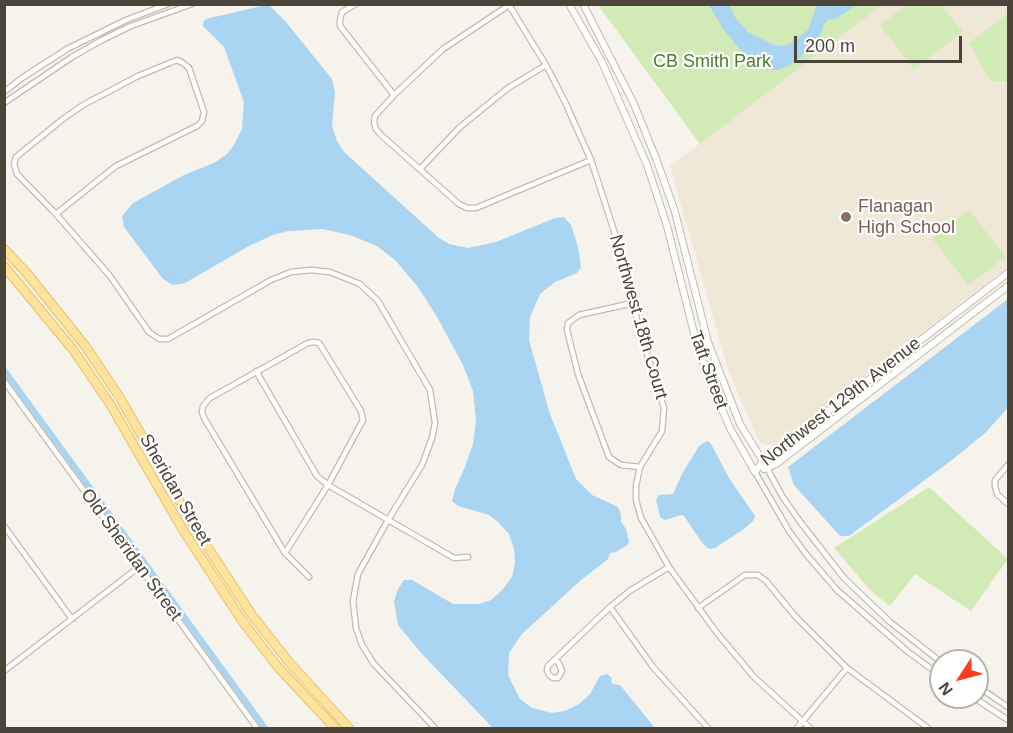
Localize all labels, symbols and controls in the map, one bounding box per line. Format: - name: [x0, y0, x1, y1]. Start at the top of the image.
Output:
- scale bar: [797, 24, 965, 62]
- text: 200 m: [805, 36, 855, 56]
- park label: CB Smith Park: [653, 51, 771, 73]
- place label: Flanagan High School: [858, 196, 955, 238]
- marker: Flanagan High School: [839, 210, 853, 224]
- street label: Northwest 18th Court: [604, 232, 672, 402]
- street label: Taft Street: [684, 328, 732, 412]
- street label: Northwest 129th Avenue: [757, 333, 925, 471]
- street label: Sheridan Street: [134, 430, 216, 550]
- street label: Old Sheridan Street: [76, 485, 186, 625]
- north arrow: [929, 649, 989, 709]
- text: N: [935, 679, 956, 698]

